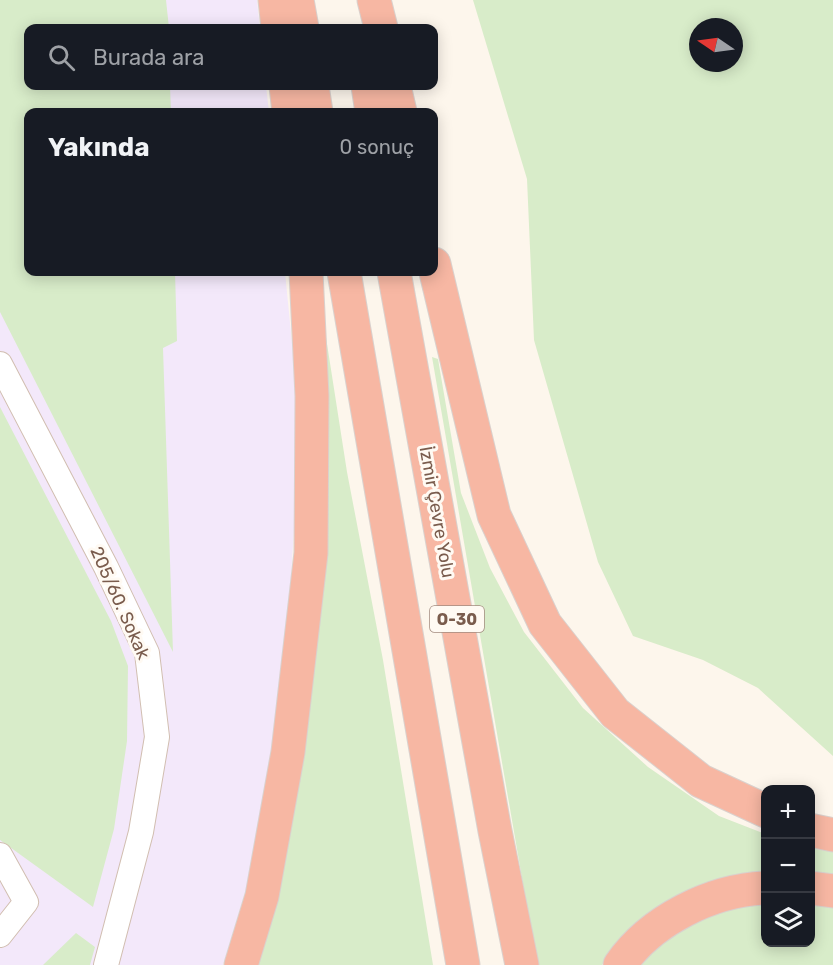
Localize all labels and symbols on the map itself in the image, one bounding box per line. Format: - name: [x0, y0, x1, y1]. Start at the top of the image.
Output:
- north arrow: [689, 18, 743, 72]
- street label: İzmir Çevre Yolu: [415, 444, 459, 580]
- street label: 205/60. Sokak: [85, 543, 155, 663]
- road number: O-30: [430, 606, 484, 632]

